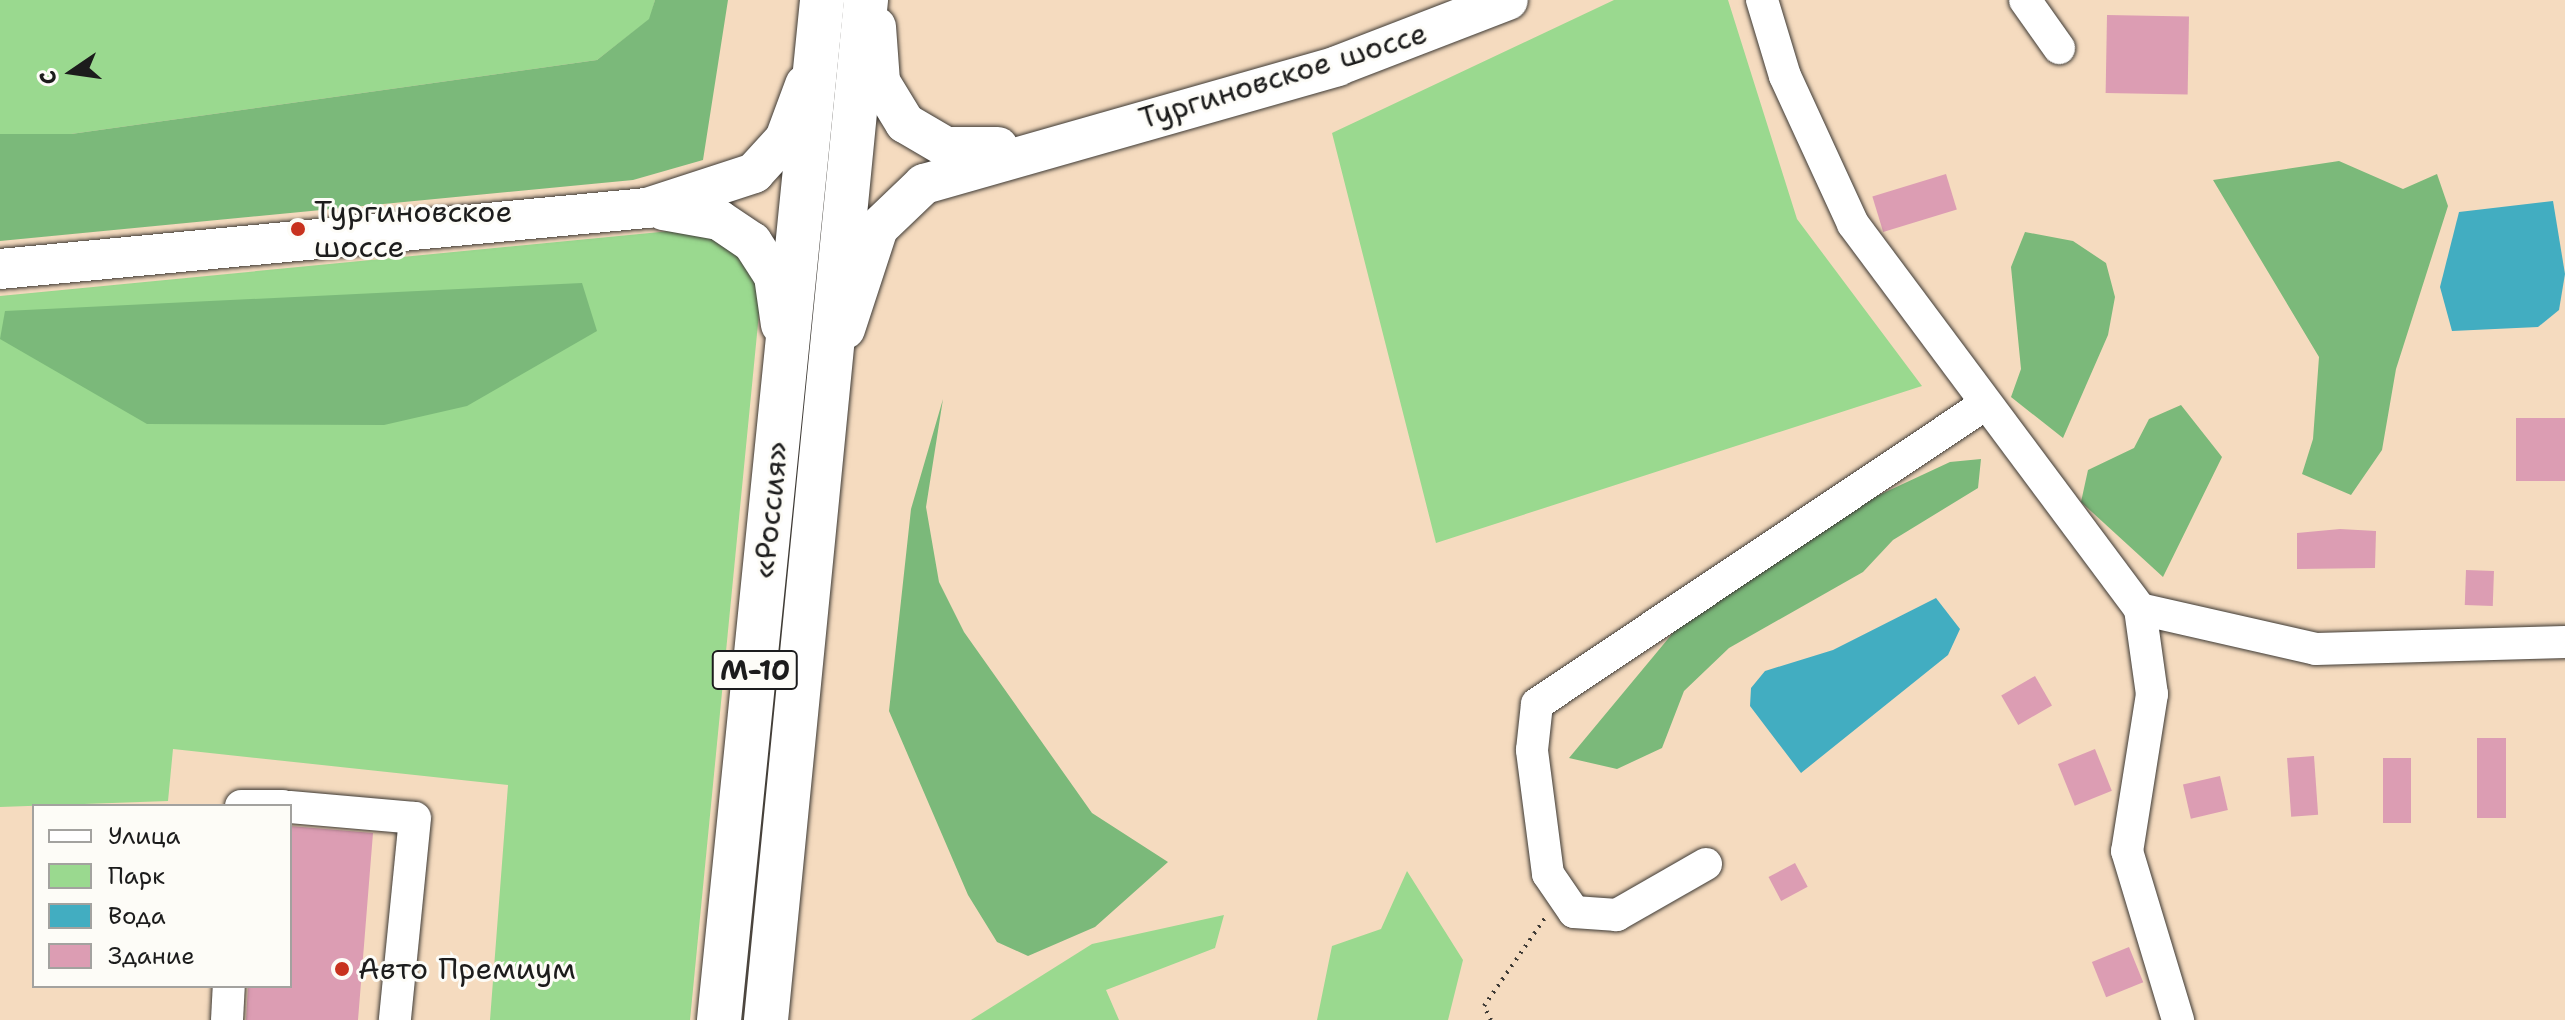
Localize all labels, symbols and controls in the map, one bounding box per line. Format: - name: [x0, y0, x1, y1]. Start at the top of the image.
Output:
- street label: Тургиновское шоссе: [1135, 15, 1431, 137]
- north arrow: [32, 32, 112, 112]
- text: С: [32, 68, 64, 87]
- place label: Тургиновское шоссе: [314, 194, 512, 264]
- marker: Тургиновское шоссе: [289, 220, 307, 238]
- street label: «Россия»: [746, 440, 796, 580]
- road number: М-10: [711, 646, 799, 694]
- legend: [32, 804, 292, 988]
- text: Улица: [108, 820, 181, 852]
- text: Парк: [108, 860, 165, 892]
- text: Вода: [108, 900, 166, 932]
- text: Здание: [108, 940, 195, 972]
- place label: Авто Премиум: [358, 951, 576, 987]
- marker: Авто Премиум: [333, 960, 351, 978]

